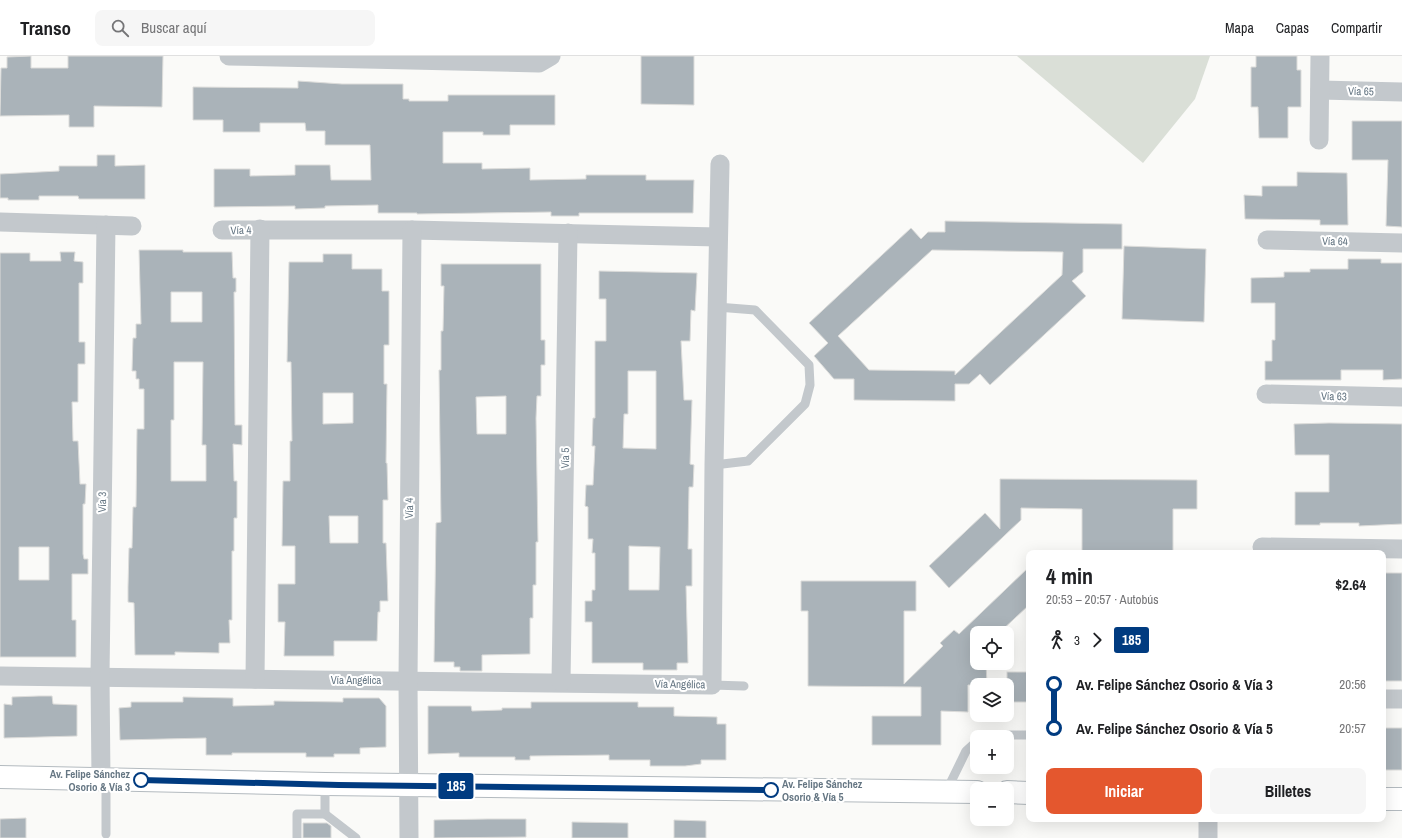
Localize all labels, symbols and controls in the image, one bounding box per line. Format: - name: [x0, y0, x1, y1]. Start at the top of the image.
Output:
- search box: [95, 10, 375, 46]
- text: Transo: [20, 15, 71, 41]
- icon: search: [109, 17, 131, 39]
- text: Buscar aquí: [141, 17, 207, 38]
- text: Mapa: [1225, 19, 1254, 37]
- text: Capas: [1276, 19, 1309, 37]
- text: Compartir: [1331, 19, 1382, 37]
- street label: Vía 65: [1348, 84, 1374, 98]
- street label: Vía 4: [230, 223, 252, 237]
- street label: Vía 64: [1322, 234, 1348, 248]
- street label: Vía 63: [1321, 389, 1347, 403]
- street label: Vía 5: [558, 447, 572, 469]
- street label: Vía 3: [95, 491, 109, 513]
- street label: Vía 4: [402, 497, 416, 519]
- text: 4 min: [1046, 561, 1093, 591]
- text: $2.64: [1335, 574, 1366, 595]
- text: 20:53 – 20:57 · Autobús: [1046, 591, 1159, 608]
- map controls: [970, 626, 1014, 826]
- button: locate: [970, 626, 1014, 670]
- icon: walk: [1046, 629, 1068, 651]
- icon: forward: [1086, 629, 1108, 651]
- text: 185: [1122, 631, 1141, 649]
- text: 3: [1074, 632, 1080, 649]
- street label: Vía Angélica: [331, 673, 381, 687]
- text: Av. Felipe Sánchez Osorio & Vía 3: [1076, 674, 1273, 695]
- text: 20:56: [1339, 676, 1366, 693]
- street label: Vía Angélica: [655, 677, 705, 691]
- button: layers: [970, 678, 1014, 722]
- text: Av. Felipe Sánchez Osorio & Vía 5: [1076, 718, 1273, 739]
- text: 20:57: [1339, 720, 1366, 737]
- button: +: [970, 730, 1014, 774]
- place label: Av. Felipe Sánchez Osorio & Vía 3: [50, 767, 130, 794]
- button: Iniciar: [1046, 768, 1202, 814]
- button: Billetes: [1210, 768, 1366, 814]
- marker: Av. Felipe Sánchez Osorio & Vía 3: [133, 772, 149, 788]
- line badge: 185: [433, 773, 479, 799]
- text: 185: [446, 777, 466, 795]
- place label: Av. Felipe Sánchez Osorio & Vía 5: [782, 777, 863, 804]
- marker: Av. Felipe Sánchez Osorio & Vía 5: [763, 782, 779, 798]
- button: −: [970, 782, 1014, 826]

